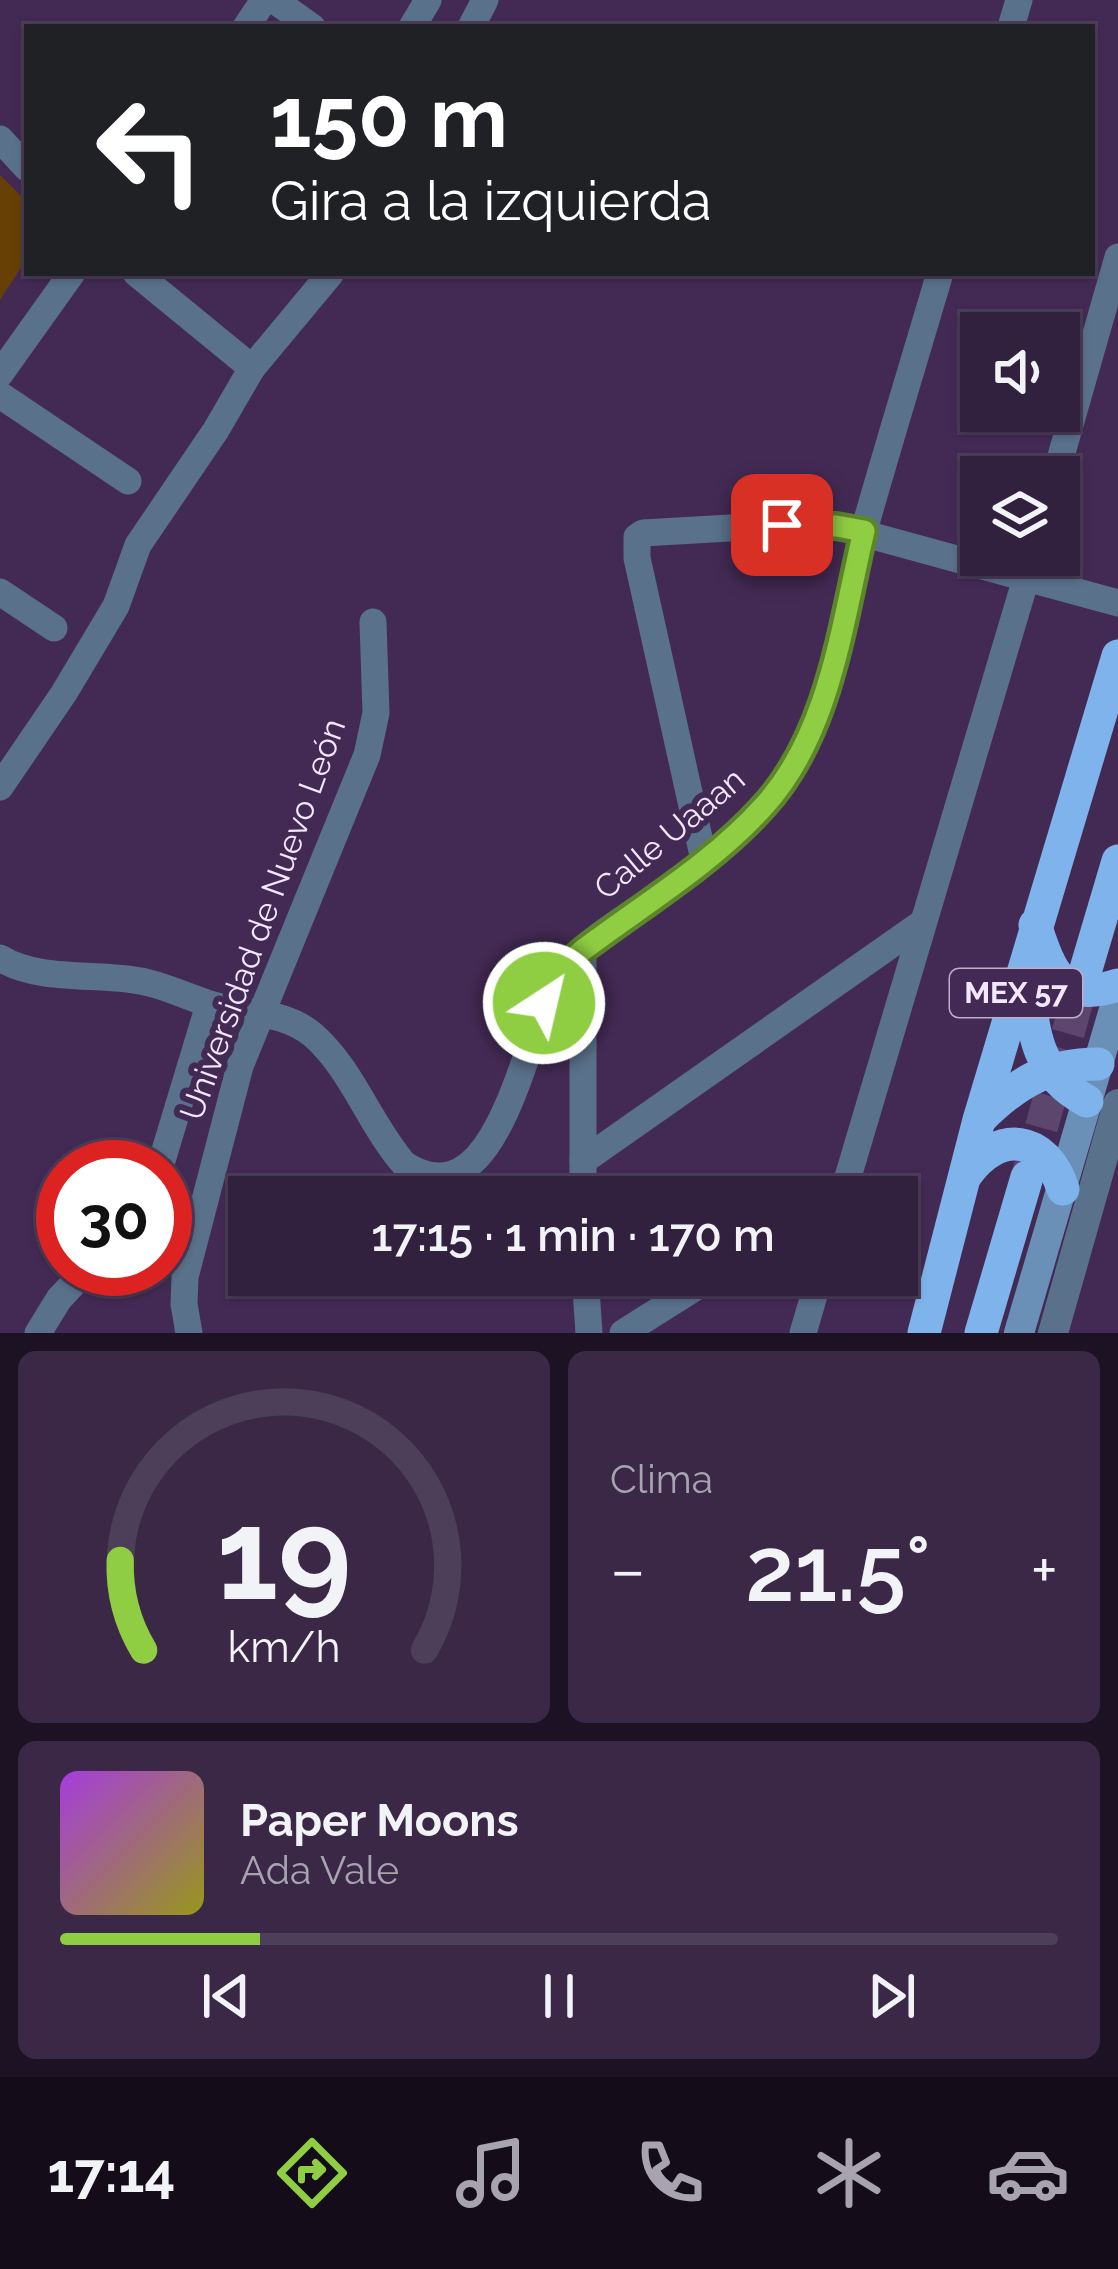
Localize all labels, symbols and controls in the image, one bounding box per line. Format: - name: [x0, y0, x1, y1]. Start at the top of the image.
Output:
- text: 150 m: [270, 68, 508, 167]
- icon: left: [72, 72, 228, 228]
- text: Gira a la izquierda: [270, 169, 711, 233]
- map controls: [960, 312, 1080, 576]
- button: sound: [960, 312, 1080, 432]
- button: layers: [960, 456, 1080, 576]
- pin: [731, 474, 833, 576]
- icon: arrive: [749, 492, 815, 558]
- street label: Universidad de Nuevo León: [172, 713, 353, 1125]
- street label: Calle Uaaan: [586, 759, 752, 907]
- position arrow: [481, 940, 607, 1066]
- road number: MEX 57: [950, 969, 1082, 1017]
- speed limit sign: 30: [36, 1140, 192, 1296]
- text: 17:15 · 1 min · 170 m: [371, 1209, 775, 1262]
- text: Clima: [610, 1456, 713, 1502]
- text: 19: [216, 1482, 352, 1628]
- text: 21.5°: [745, 1516, 931, 1622]
- text: −: [610, 1531, 646, 1608]
- text: +: [1031, 1531, 1058, 1608]
- text: km/h: [227, 1622, 341, 1672]
- text: Paper Moons: [240, 1794, 519, 1847]
- text: Ada Vale: [240, 1847, 399, 1893]
- icon: previous: [193, 1963, 259, 2029]
- icon: pause: [526, 1963, 592, 2029]
- icon: next: [859, 1963, 925, 2029]
- icon: directions: [270, 2131, 354, 2215]
- icon: music: [449, 2131, 533, 2215]
- icon: phone: [628, 2131, 712, 2215]
- icon: climate: [807, 2131, 891, 2215]
- icon: car: [986, 2131, 1070, 2215]
- text: 17:14: [48, 2141, 175, 2205]

